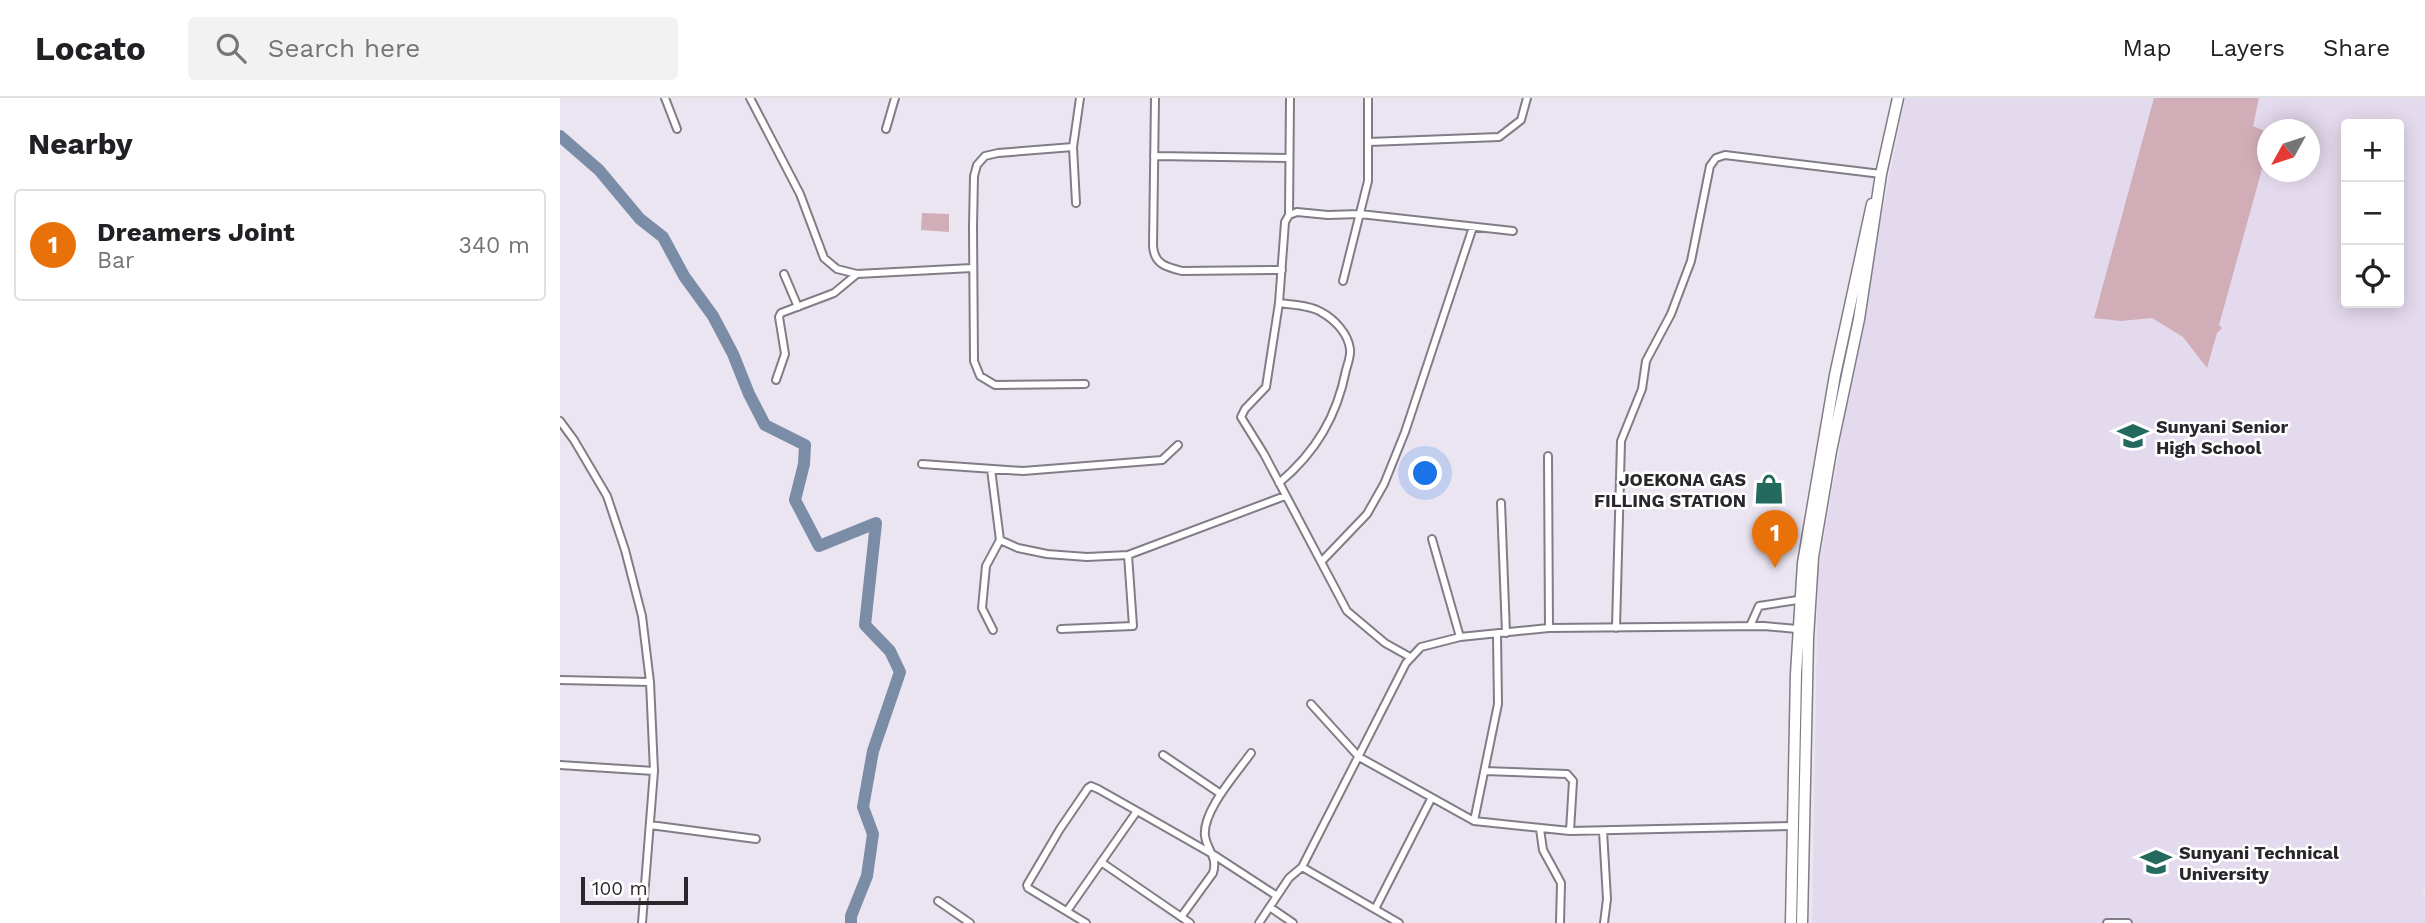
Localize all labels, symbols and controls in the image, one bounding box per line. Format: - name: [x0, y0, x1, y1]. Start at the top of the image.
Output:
- search box: [188, 17, 678, 80]
- text: Locato: [35, 29, 146, 68]
- icon: search: [212, 29, 250, 67]
- text: Search here: [268, 33, 420, 63]
- text: Map: [2123, 34, 2171, 62]
- text: Layers: [2209, 34, 2285, 62]
- text: Share: [2323, 34, 2390, 62]
- north arrow: [2257, 119, 2320, 182]
- map controls: [2341, 119, 2404, 308]
- button: +: [2341, 119, 2404, 182]
- text: Nearby: [28, 126, 133, 161]
- button: −: [2341, 182, 2404, 245]
- text: Dreamers Joint: [97, 217, 295, 247]
- text: 1: [48, 232, 58, 259]
- text: 340 m: [458, 232, 530, 259]
- button: locate: [2341, 245, 2404, 308]
- text: Bar: [97, 247, 134, 274]
- place label: Sunyani Senior High School: [2156, 416, 2289, 458]
- school or university icon: Sunyani Senior High School: [2116, 419, 2150, 453]
- your location: [1408, 456, 1442, 490]
- place label: JOEKONA GAS FILLING STATION: [1594, 469, 1746, 511]
- shop icon: JOEKONA GAS FILLING STATION: [1752, 472, 1786, 506]
- pin: 1: [1752, 510, 1798, 568]
- place label: Sunyani Technical University: [2179, 842, 2339, 884]
- school or university icon: Sunyani Technical University: [2139, 845, 2173, 879]
- scale bar: [581, 874, 688, 906]
- text: 100 m: [592, 877, 648, 900]

